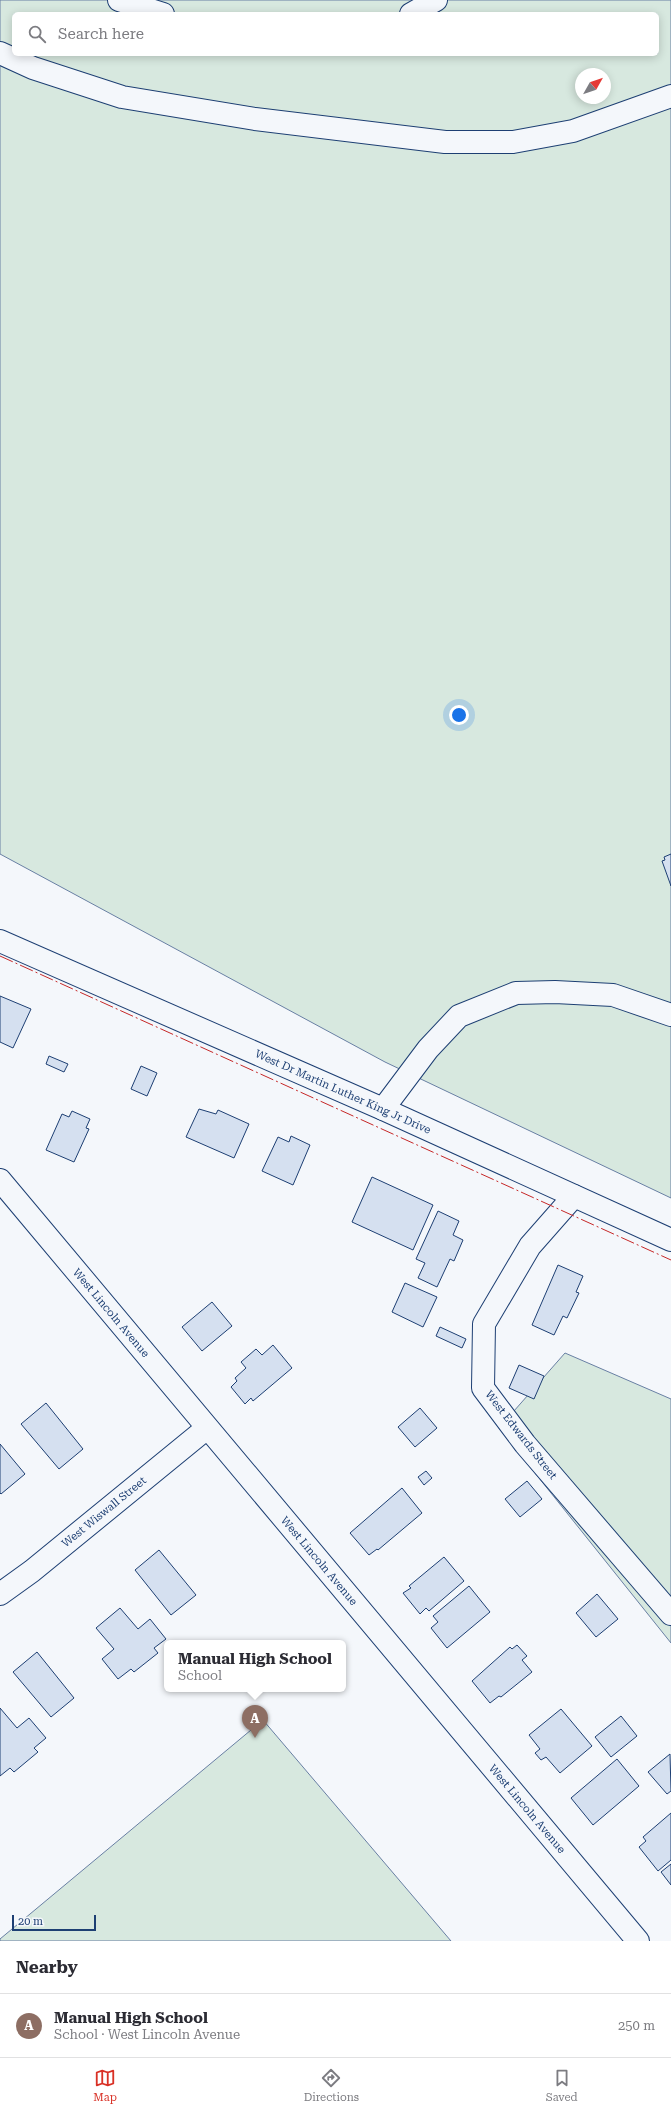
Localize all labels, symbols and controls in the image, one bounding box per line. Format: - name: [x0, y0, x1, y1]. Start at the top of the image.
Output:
- search box: [12, 12, 659, 56]
- icon: search: [26, 23, 48, 45]
- text: Search here: [58, 25, 144, 43]
- north arrow: [575, 68, 611, 104]
- your location: [449, 705, 469, 725]
- street label: West Dr Martin Luther King Jr Drive: [253, 1047, 433, 1137]
- street label: West Lincoln Avenue: [70, 1266, 152, 1360]
- street label: West Edwards Street: [482, 1388, 560, 1482]
- street label: West Wiswall Street: [59, 1474, 149, 1550]
- street label: West Lincoln Avenue: [278, 1514, 360, 1608]
- popup: [164, 1640, 346, 1692]
- text: Manual High School: [178, 1650, 332, 1668]
- text: School: [178, 1668, 222, 1683]
- pin: A: [242, 1705, 268, 1738]
- street label: West Lincoln Avenue: [486, 1762, 568, 1856]
- scale bar: [12, 1913, 96, 1932]
- text: 20 m: [18, 1915, 43, 1928]
- text: Nearby: [16, 1957, 78, 1977]
- text: Manual High School: [54, 2009, 208, 2027]
- text: A: [24, 2018, 34, 2033]
- text: 250 m: [618, 2018, 655, 2033]
- text: School · West Lincoln Avenue: [54, 2027, 240, 2042]
- tab: Map: [93, 2067, 117, 2104]
- tab: Directions: [304, 2067, 359, 2104]
- tab: Saved: [546, 2067, 578, 2104]

